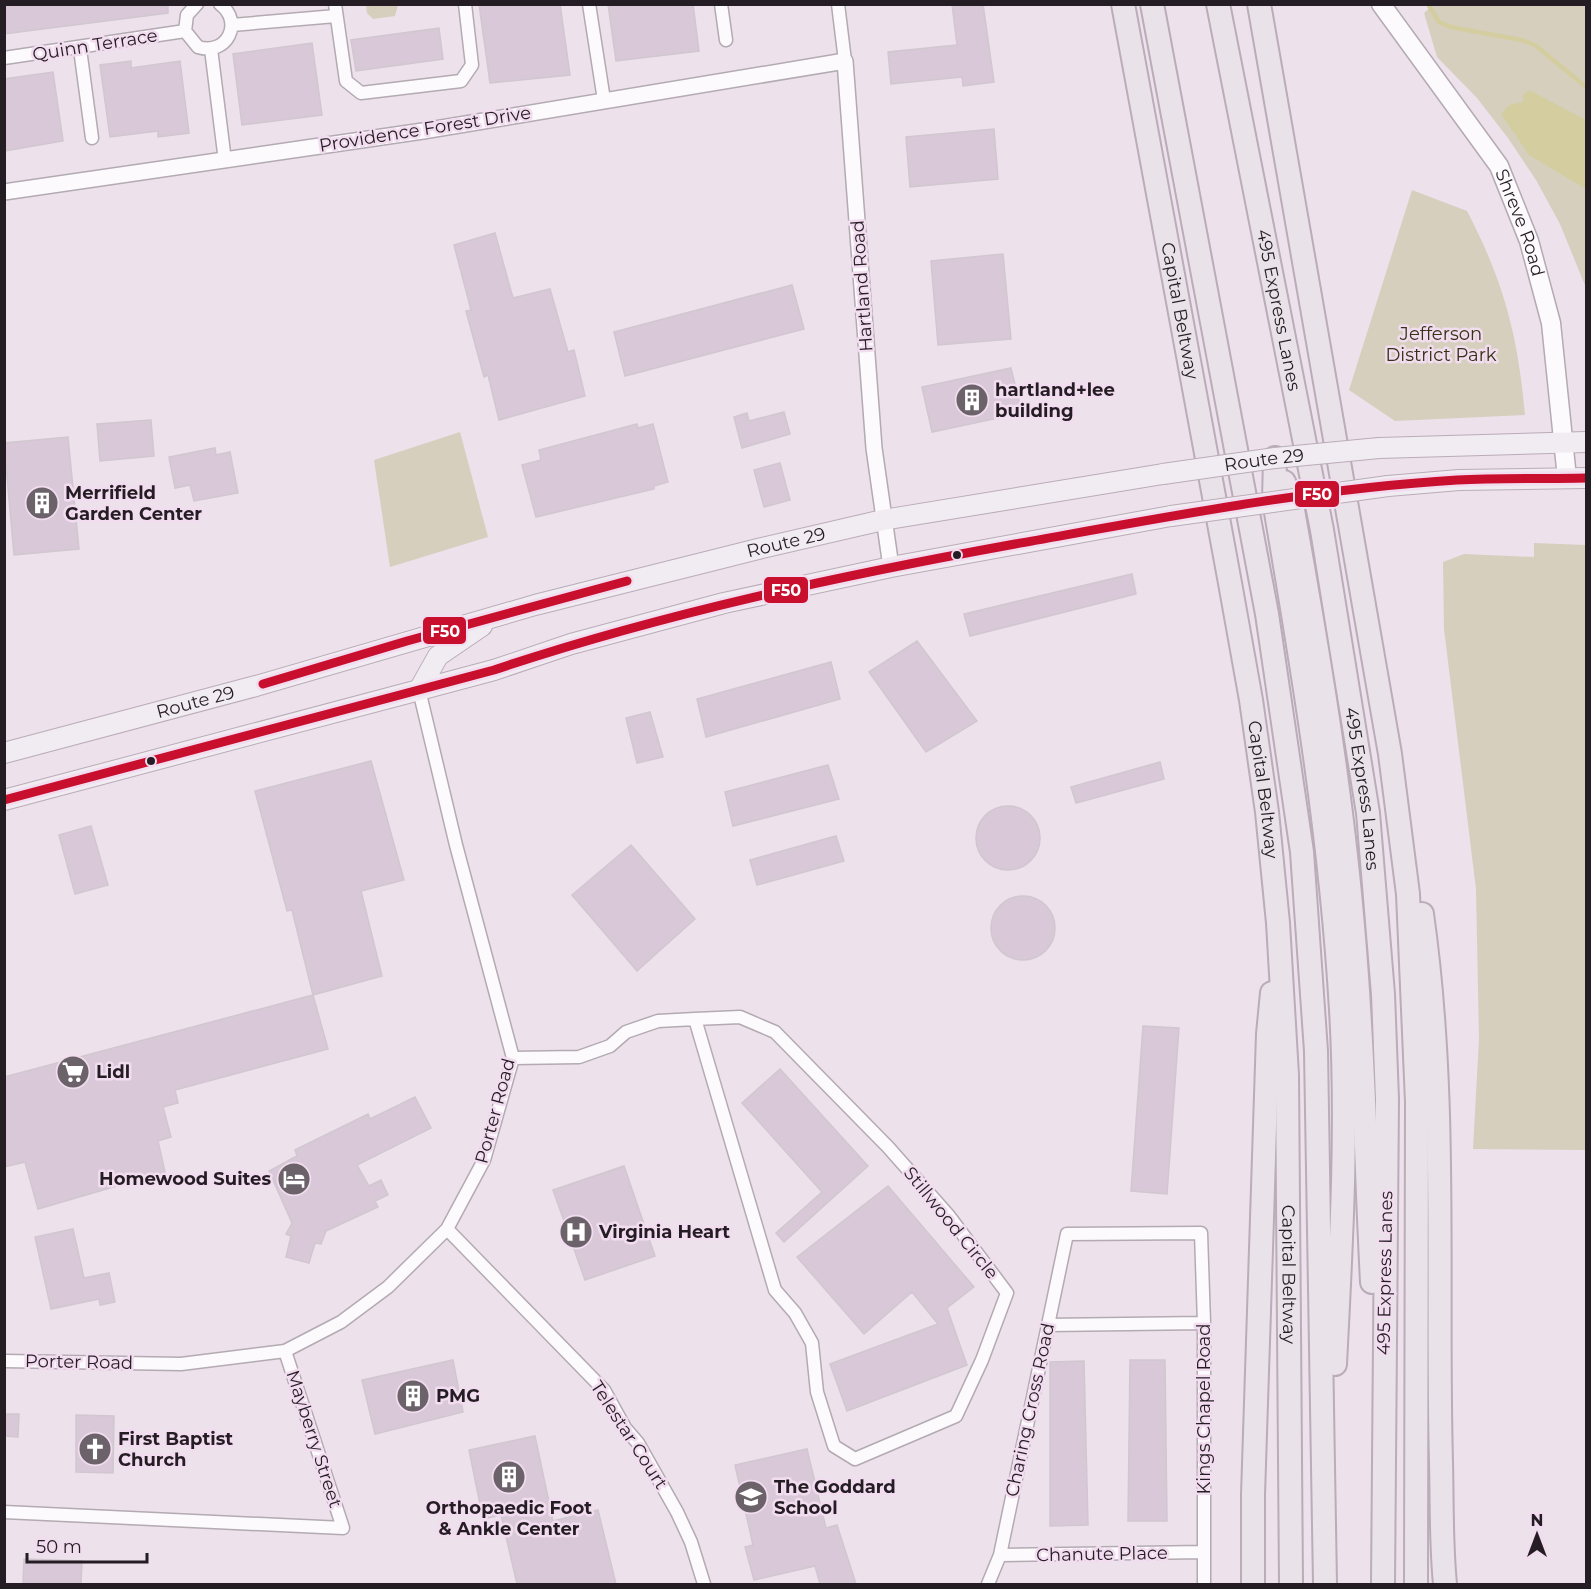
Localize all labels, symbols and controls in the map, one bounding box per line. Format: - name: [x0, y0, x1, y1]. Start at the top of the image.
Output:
- street label: Quinn Terrace: [31, 24, 159, 66]
- street label: Providence Forest Drive: [318, 101, 533, 157]
- street label: Shreve Road: [1490, 166, 1549, 279]
- street label: Hartland Road: [846, 220, 878, 352]
- street label: 495 Express Lanes: [1252, 227, 1305, 393]
- street label: Capital Beltway: [1156, 240, 1203, 381]
- park label: Jefferson District Park: [1385, 323, 1497, 366]
- place label: hartland+lee building: [995, 379, 1115, 422]
- building icon: hartland+lee building: [954, 382, 990, 418]
- street label: Route 29: [1223, 444, 1305, 476]
- line badge: F50: [1294, 480, 1340, 508]
- place label: Merrifield Garden Center: [65, 482, 202, 525]
- building icon: Merrifield Garden Center: [24, 485, 60, 521]
- text: F50: [1302, 485, 1332, 504]
- street label: Route 29: [744, 523, 828, 562]
- unlabelled marker: [951, 549, 963, 561]
- line badge: F50: [763, 576, 809, 604]
- text: F50: [771, 581, 801, 600]
- line badge: F50: [422, 616, 467, 645]
- text: F50: [430, 622, 460, 641]
- street label: Route 29: [154, 681, 237, 723]
- street label: 495 Express Lanes: [1340, 705, 1384, 871]
- street label: Capital Beltway: [1243, 719, 1283, 860]
- unlabelled marker: [145, 755, 157, 767]
- supermarket icon: Lidl: [55, 1054, 91, 1090]
- street label: Porter Road: [470, 1056, 520, 1166]
- place label: Lidl: [96, 1061, 130, 1083]
- hotel icon: Homewood Suites: [276, 1161, 312, 1197]
- street label: Stillwood Circle: [899, 1162, 1003, 1284]
- place label: Homewood Suites: [99, 1168, 271, 1190]
- street label: 495 Express Lanes: [1373, 1190, 1397, 1355]
- street label: Capital Beltway: [1277, 1205, 1300, 1344]
- hospital icon: Virginia Heart: [558, 1214, 594, 1250]
- place label: Virginia Heart: [598, 1221, 730, 1243]
- street label: Charing Cross Road: [1001, 1321, 1059, 1499]
- street label: Kings Chapel Road: [1193, 1324, 1215, 1494]
- street label: Porter Road: [25, 1350, 133, 1374]
- street label: Mayberry Street: [281, 1367, 347, 1511]
- street label: Telestar Court: [586, 1377, 672, 1493]
- building icon: PMG: [395, 1378, 431, 1414]
- place label: PMG: [436, 1385, 480, 1407]
- place label: First Baptist Church: [118, 1428, 233, 1471]
- church icon: First Baptist Church: [77, 1431, 113, 1467]
- building icon: Orthopaedic Foot & Ankle Center: [491, 1459, 527, 1495]
- place label: The Goddard School: [774, 1476, 896, 1519]
- school or university icon: The Goddard School: [733, 1479, 769, 1515]
- place label: Orthopaedic Foot & Ankle Center: [426, 1497, 592, 1540]
- north arrow: [1507, 1505, 1567, 1565]
- text: N: [1531, 1511, 1543, 1530]
- scale bar: [27, 1526, 147, 1564]
- text: 50 m: [36, 1536, 82, 1558]
- street label: Chanute Place: [1036, 1542, 1168, 1566]

